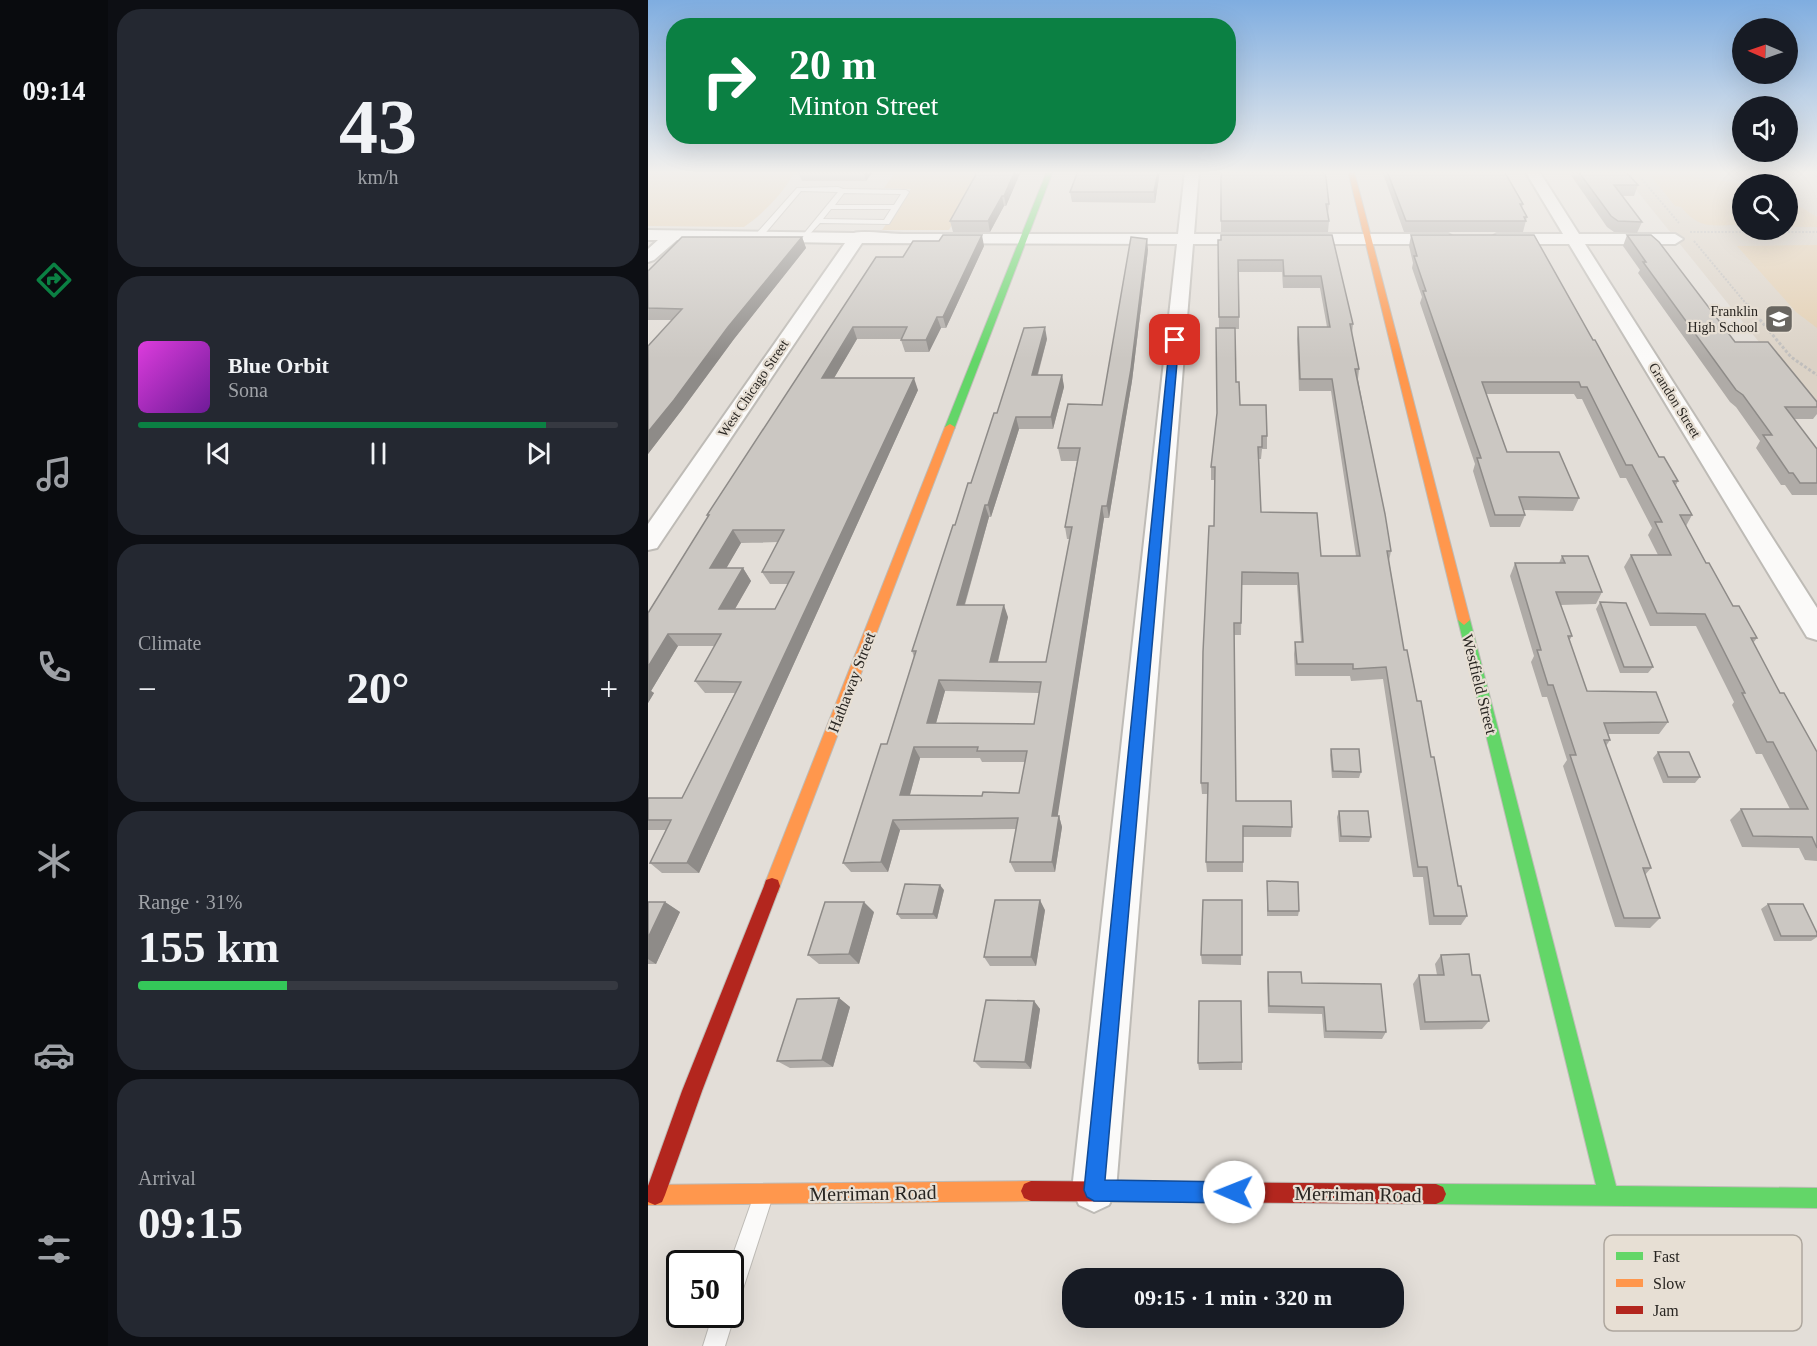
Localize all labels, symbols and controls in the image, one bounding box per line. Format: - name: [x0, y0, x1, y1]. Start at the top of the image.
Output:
- north arrow: [1732, 18, 1798, 84]
- map controls: [1732, 18, 1798, 240]
- icon: right: [690, 42, 768, 120]
- text: 20 m: [789, 42, 877, 88]
- text: 09:14: [23, 76, 86, 106]
- text: 43: [339, 83, 417, 170]
- text: Minton Street: [789, 91, 938, 121]
- button: sound: [1732, 96, 1798, 162]
- text: km/h: [357, 166, 399, 188]
- button: search: [1732, 174, 1798, 240]
- icon: directions: [33, 259, 75, 301]
- school or university icon: Franklin High School: [1763, 303, 1795, 335]
- place label: Franklin High School: [1688, 304, 1758, 335]
- pin: [1149, 314, 1200, 365]
- icon: arrive: [1158, 323, 1191, 356]
- street label: West Chicago Street: [715, 337, 792, 440]
- text: Blue Orbit: [228, 353, 329, 378]
- street label: Grandon Street: [1646, 360, 1704, 440]
- text: Sona: [228, 379, 268, 401]
- icon: previous: [202, 437, 235, 470]
- icon: pause: [362, 437, 395, 470]
- icon: next: [522, 437, 555, 470]
- icon: music: [33, 453, 75, 495]
- street label: Hathaway Street: [825, 629, 880, 735]
- text: Climate: [138, 632, 201, 654]
- street label: Westfield Street: [1459, 632, 1500, 736]
- icon: phone: [33, 646, 75, 688]
- text: 20°: [347, 663, 410, 713]
- text: −: [138, 671, 157, 707]
- text: +: [599, 671, 618, 707]
- icon: climate: [33, 840, 75, 882]
- text: Range · 31%: [138, 891, 242, 913]
- text: 155 km: [138, 922, 279, 972]
- icon: car: [33, 1034, 75, 1076]
- position arrow: [1202, 1160, 1266, 1224]
- text: Arrival: [138, 1167, 196, 1189]
- street label: Merriman Road: [809, 1181, 937, 1205]
- street label: Merriman Road: [1294, 1182, 1422, 1206]
- text: 09:15: [138, 1198, 243, 1248]
- icon: filters: [33, 1228, 75, 1270]
- legend: [1604, 1235, 1802, 1331]
- text: Fast: [1653, 1248, 1680, 1265]
- speed limit sign: 50: [666, 1250, 744, 1328]
- text: Slow: [1653, 1275, 1686, 1292]
- text: 09:15 · 1 min · 320 m: [1134, 1285, 1332, 1310]
- text: Jam: [1653, 1302, 1679, 1319]

